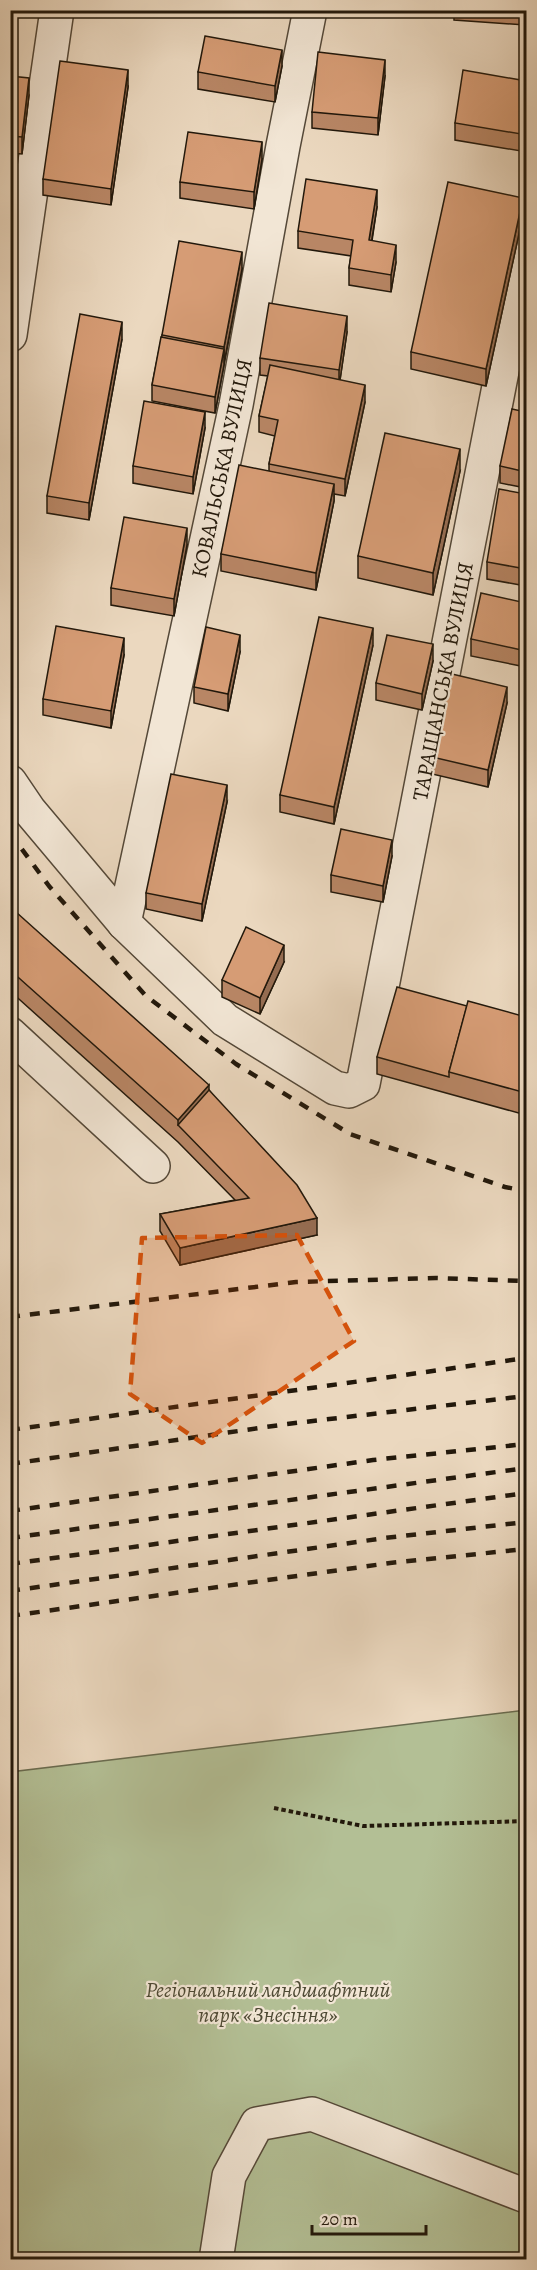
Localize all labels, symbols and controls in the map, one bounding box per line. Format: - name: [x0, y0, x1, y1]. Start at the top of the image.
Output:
- street label: КОВАЛЬСЬКА ВУЛИЦЯ: [184, 356, 260, 581]
- street label: ТАРАЩАНСЬКА ВУЛИЦЯ: [405, 559, 481, 803]
- park label: Регіональний ландшафтний парк «Знесіння»: [145, 1975, 391, 2030]
- scale bar: [312, 2198, 426, 2236]
- text: 20 m: [321, 2207, 358, 2231]

